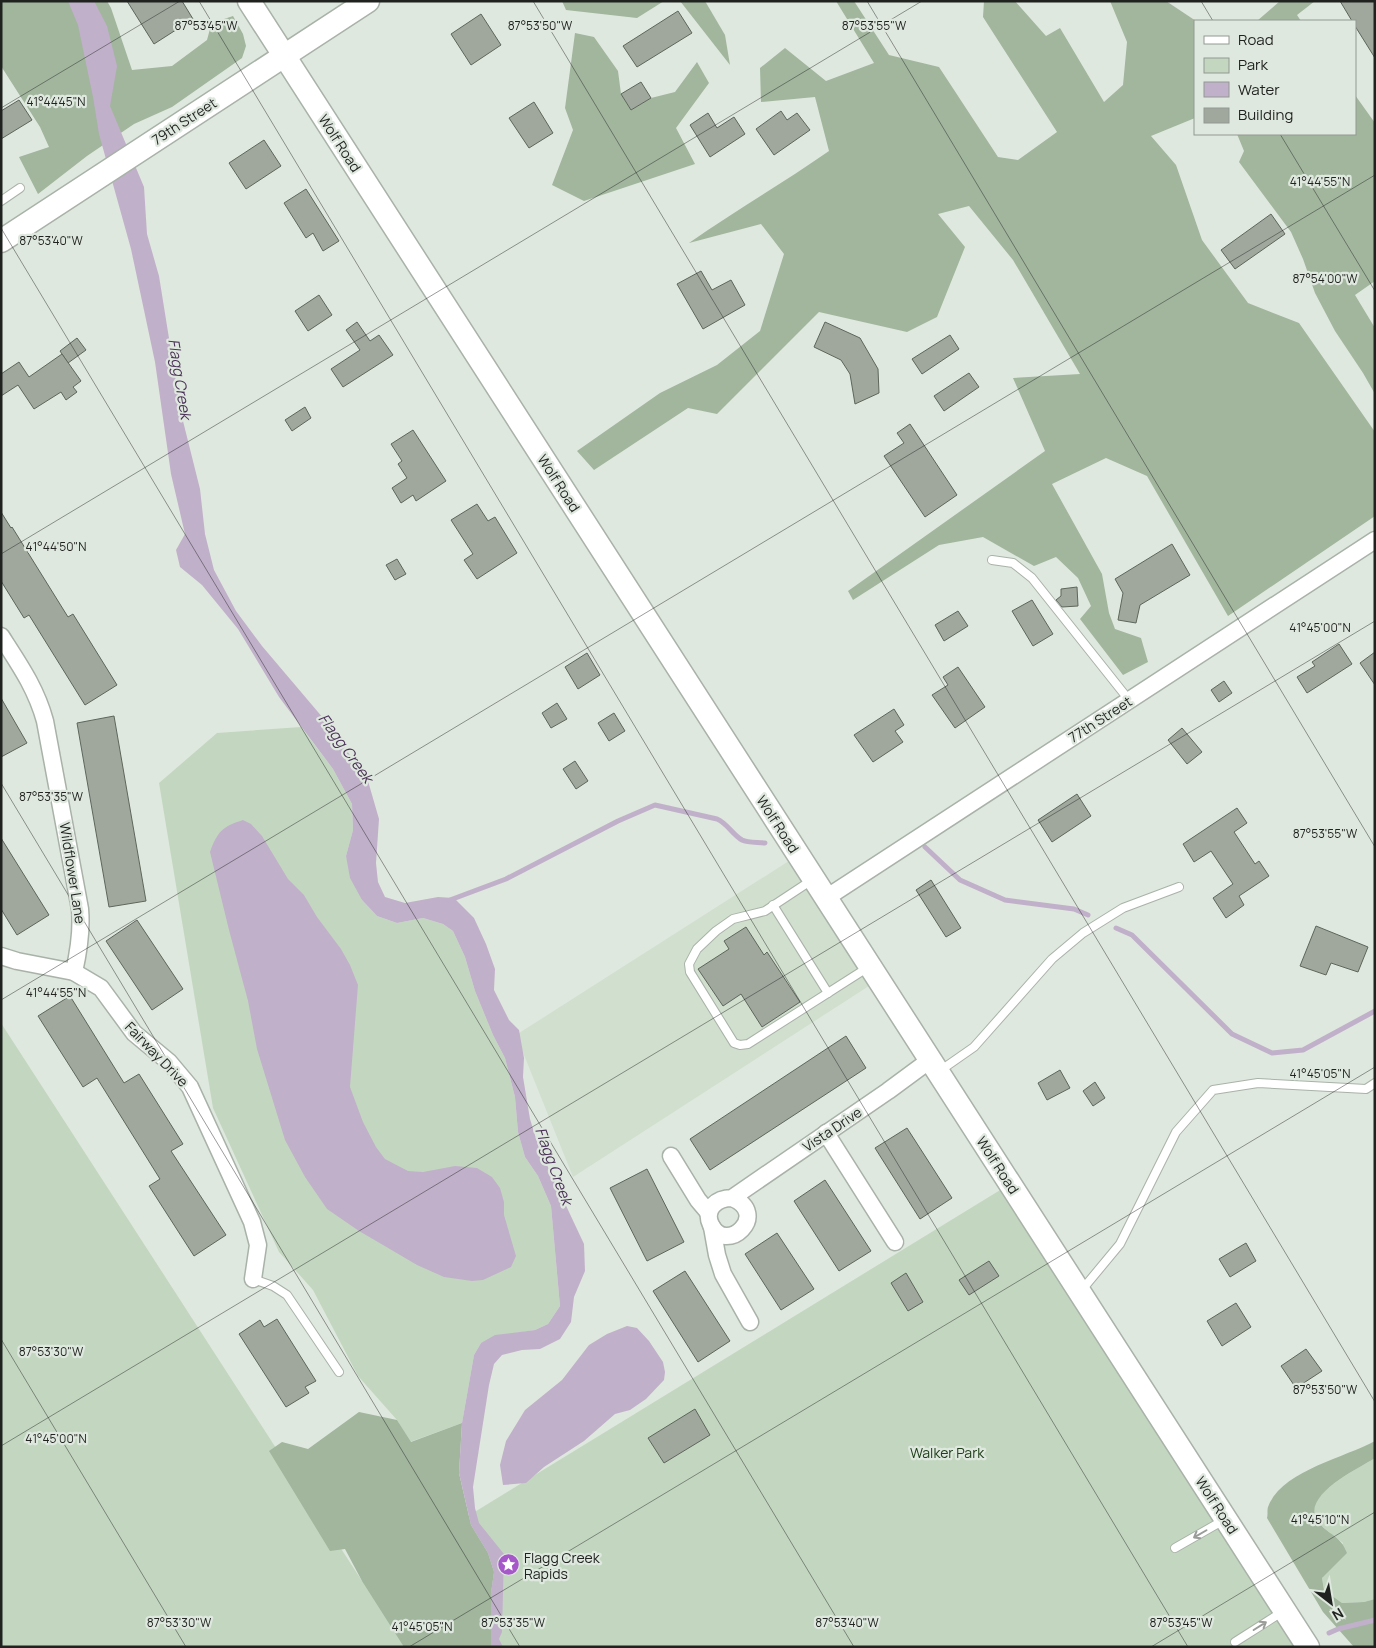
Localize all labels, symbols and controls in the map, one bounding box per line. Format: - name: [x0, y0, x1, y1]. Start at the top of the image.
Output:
- text: 87°53'45"W: [174, 17, 238, 34]
- text: 87°53'50"W: [508, 17, 573, 34]
- text: 87°53'55"W: [842, 17, 907, 34]
- legend: [1194, 20, 1356, 135]
- text: Road: [1238, 29, 1274, 50]
- text: Park: [1238, 54, 1268, 75]
- text: Water: [1238, 79, 1280, 100]
- text: 41°44'45"N: [26, 93, 86, 110]
- street label: 79th Street: [148, 93, 220, 149]
- text: Building: [1238, 104, 1293, 125]
- street label: Wolf Road: [314, 111, 366, 175]
- text: 41°44'55"N: [1290, 173, 1350, 190]
- text: 87°53'40"W: [19, 232, 83, 249]
- text: 87°54'00"W: [1292, 270, 1358, 287]
- water label: Flagg Creek: [163, 337, 197, 423]
- street label: Wolf Road: [533, 451, 585, 515]
- text: 41°44'50"N: [26, 538, 86, 555]
- text: 41°45'00"N: [1289, 619, 1351, 636]
- street label: 77th Street: [1065, 691, 1136, 747]
- water label: Flagg Creek: [314, 709, 380, 789]
- text: 87°53'35"W: [19, 788, 84, 805]
- street label: Wolf Road: [752, 792, 804, 856]
- street label: Wildflower Lane: [56, 821, 90, 925]
- text: 87°53'55"W: [1293, 825, 1358, 842]
- text: 41°44'55"N: [26, 984, 86, 1001]
- street label: Fairway Drive: [121, 1017, 193, 1091]
- text: 41°45'05"N: [1290, 1065, 1350, 1082]
- street label: Vista Drive: [799, 1102, 865, 1156]
- water label: Flagg Creek: [530, 1124, 579, 1210]
- street label: Wolf Road: [972, 1133, 1024, 1197]
- text: 87°53'30"W: [19, 1343, 84, 1360]
- text: 87°53'50"W: [1293, 1381, 1358, 1398]
- text: 41°45'00"N: [25, 1430, 87, 1447]
- park label: Walker Park: [910, 1443, 985, 1462]
- street label: Wolf Road: [1191, 1473, 1243, 1537]
- text: 41°45'10"N: [1291, 1511, 1349, 1528]
- one-way arrow: [1194, 1529, 1208, 1539]
- place label: Flagg Creek Rapids: [524, 1548, 601, 1583]
- place icon: Flagg Creek Rapids: [496, 1553, 520, 1577]
- north arrow: [1306, 1578, 1356, 1628]
- text: N: [1329, 1604, 1347, 1625]
- text: 87°53'30"W: [147, 1614, 212, 1631]
- text: 87°53'35"W: [481, 1614, 546, 1631]
- text: 87°53'40"W: [815, 1614, 879, 1631]
- text: 87°53'45"W: [1149, 1614, 1213, 1631]
- text: 41°45'05"N: [392, 1618, 452, 1635]
- one-way arrow: [1253, 1621, 1267, 1632]

